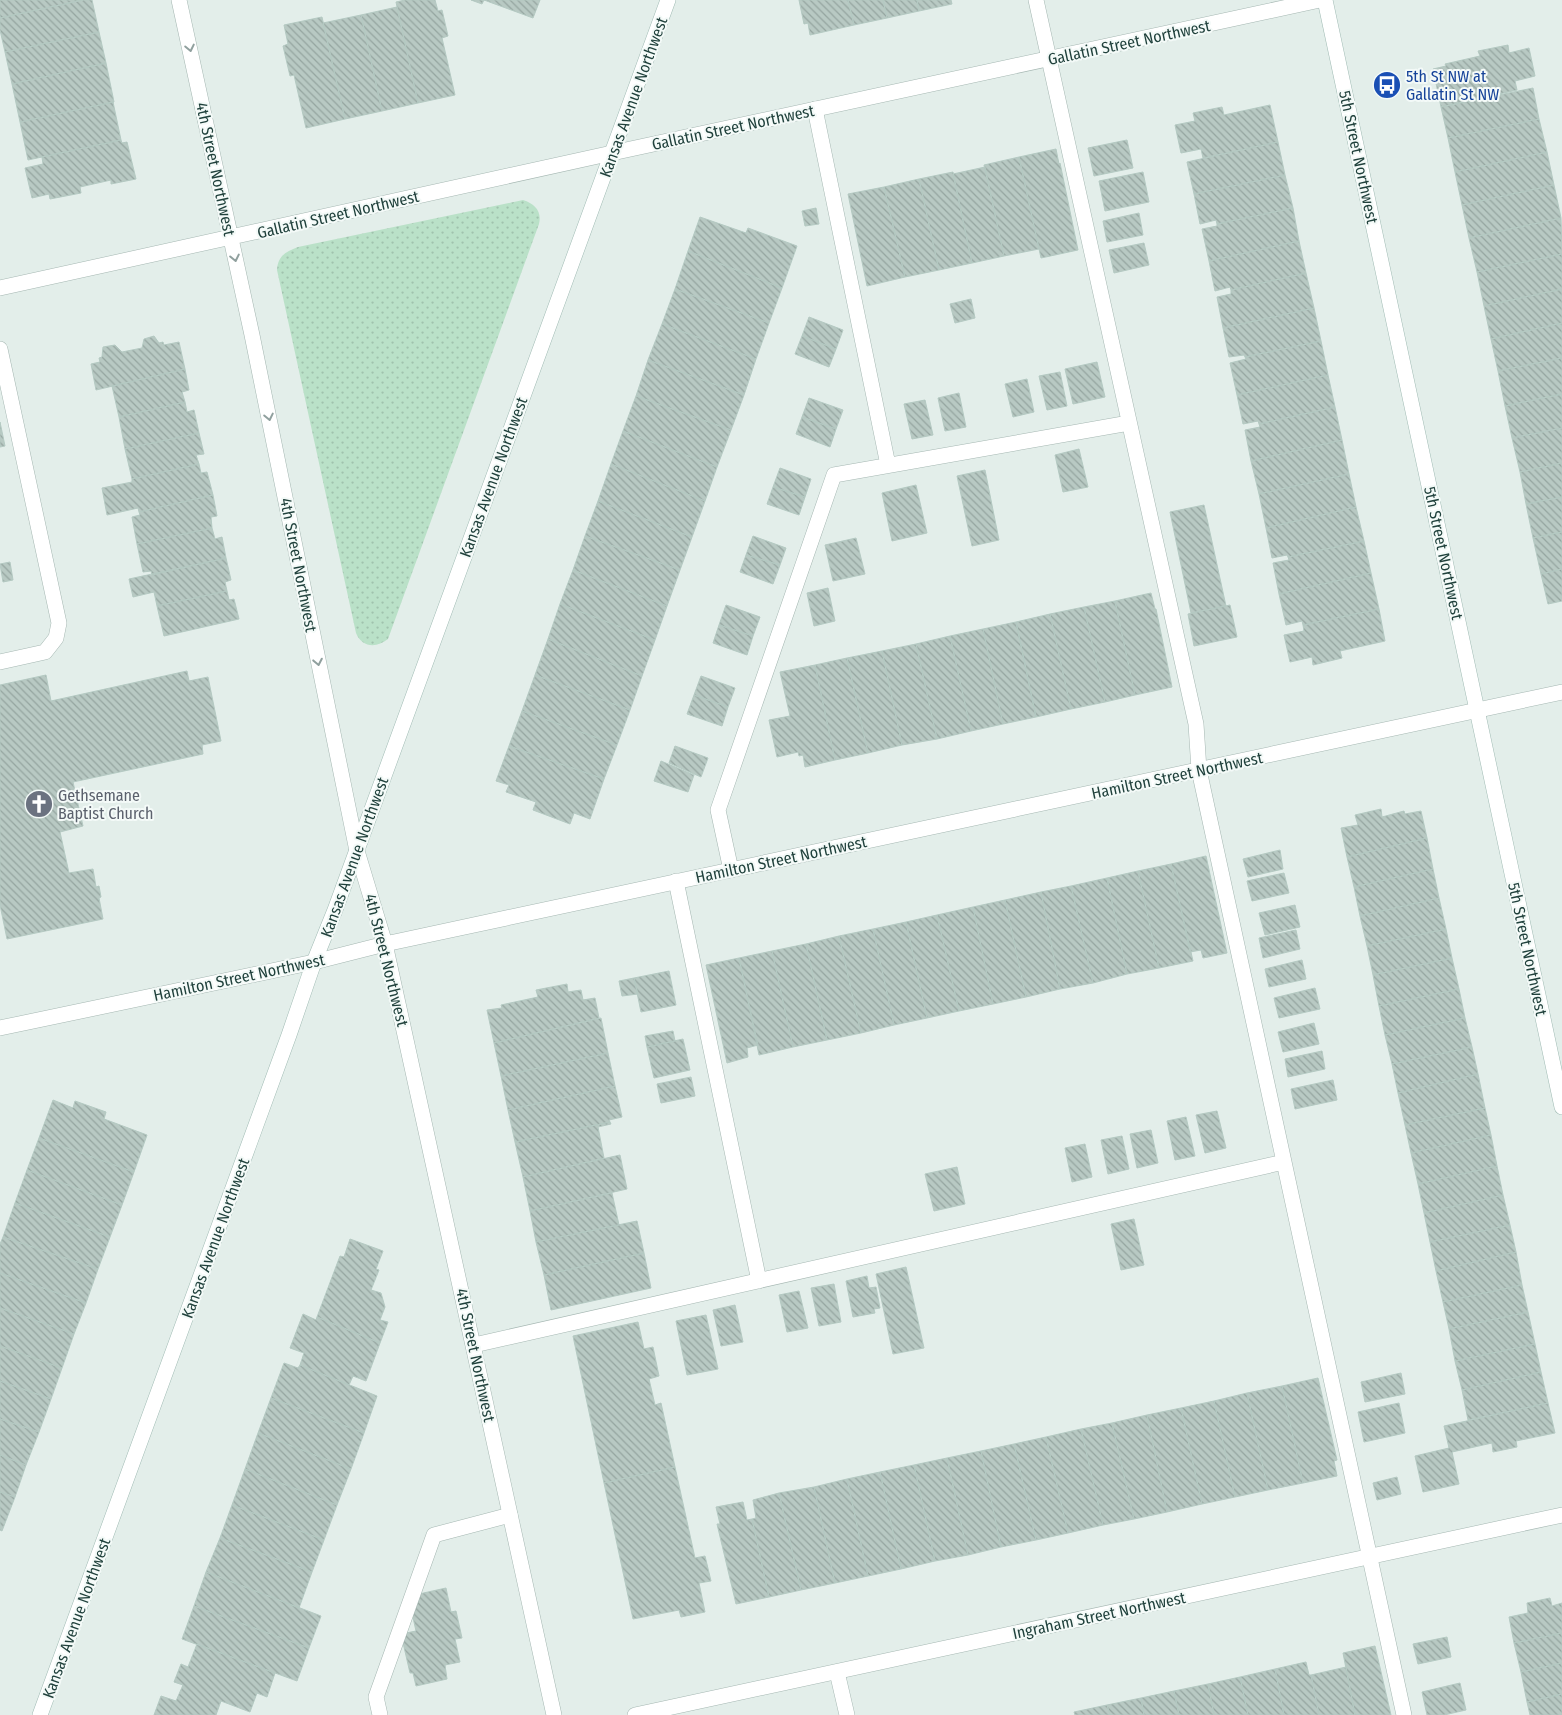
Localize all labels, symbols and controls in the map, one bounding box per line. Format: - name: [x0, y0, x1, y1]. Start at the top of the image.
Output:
- street label: Kansas Avenue Northwest: [596, 14, 672, 180]
- street label: Gallatin Street Northwest: [1046, 16, 1213, 69]
- one-way arrow: [184, 43, 195, 52]
- place label: 5th St NW at Gallatin St NW: [1406, 67, 1499, 104]
- bus stop icon: 5th St NW at Gallatin St NW: [1372, 70, 1402, 100]
- street label: 5th Street Northwest: [1335, 89, 1382, 226]
- street label: 4th Street Northwest: [192, 101, 239, 238]
- street label: Gallatin Street Northwest: [650, 101, 817, 154]
- street label: Gallatin Street Northwest: [255, 186, 422, 242]
- one-way arrow: [230, 253, 240, 262]
- street label: Kansas Avenue Northwest: [456, 394, 532, 560]
- one-way arrow: [263, 412, 274, 421]
- street label: 5th Street Northwest: [1420, 485, 1467, 622]
- street label: 4th Street Northwest: [276, 496, 321, 634]
- one-way arrow: [313, 657, 323, 666]
- street label: Hamilton Street Northwest: [1090, 748, 1265, 803]
- street label: Kansas Avenue Northwest: [317, 774, 393, 940]
- place label: Gethsemane Baptist Church: [58, 786, 153, 823]
- church icon: Gethsemane Baptist Church: [24, 789, 54, 819]
- street label: Hamilton Street Northwest: [694, 832, 869, 887]
- street label: 5th Street Northwest: [1504, 881, 1551, 1018]
- street label: 4th Street Northwest: [361, 892, 412, 1029]
- street label: Hamilton Street Northwest: [152, 950, 327, 1005]
- street label: Kansas Avenue Northwest: [178, 1155, 254, 1321]
- street label: 4th Street Northwest: [452, 1287, 499, 1424]
- street label: Kansas Avenue Northwest: [39, 1535, 115, 1701]
- street label: Ingraham Street Northwest: [1011, 1588, 1188, 1643]

